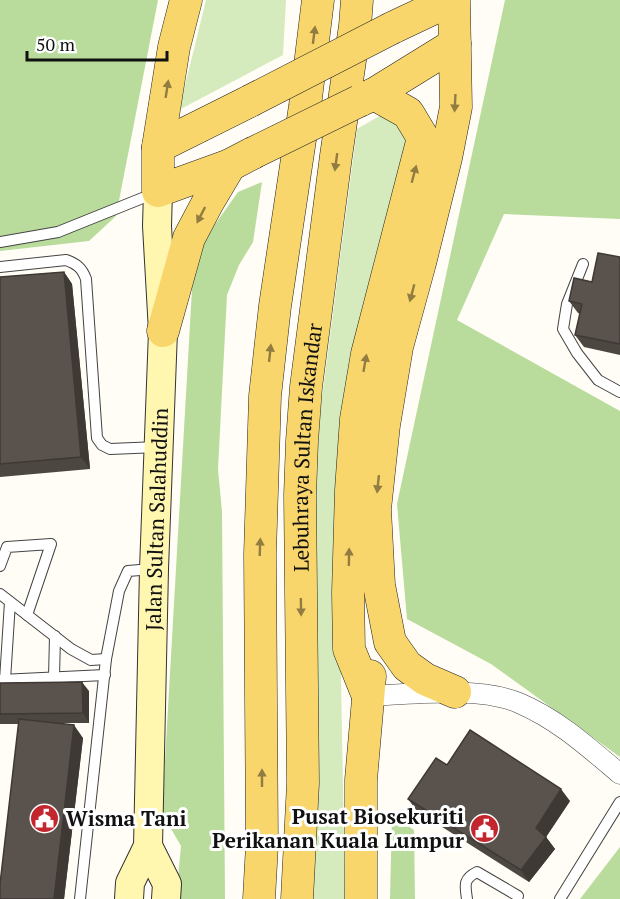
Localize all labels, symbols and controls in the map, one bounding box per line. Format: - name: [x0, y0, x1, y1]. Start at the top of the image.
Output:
- scale bar: [27, 24, 166, 62]
- one-way arrow: [309, 25, 319, 44]
- text: 50 m: [36, 32, 76, 56]
- one-way arrow: [163, 80, 172, 99]
- one-way arrow: [451, 93, 460, 112]
- one-way arrow: [331, 153, 340, 172]
- one-way arrow: [409, 165, 419, 183]
- one-way arrow: [196, 207, 205, 224]
- one-way arrow: [407, 284, 416, 302]
- street label: Lebuhraya Sultan Iskandar: [286, 321, 328, 572]
- one-way arrow: [265, 343, 275, 362]
- one-way arrow: [361, 354, 370, 373]
- street label: Jalan Sultan Salahuddin: [139, 407, 174, 631]
- one-way arrow: [373, 475, 383, 494]
- one-way arrow: [255, 538, 265, 557]
- one-way arrow: [344, 548, 354, 567]
- one-way arrow: [296, 597, 306, 616]
- one-way arrow: [257, 768, 267, 787]
- public building icon: Wisma Tani: [29, 802, 61, 834]
- place label: Pusat Biosekuriti Perikanan Kuala Lumpur: [212, 802, 464, 854]
- place label: Wisma Tani: [66, 804, 187, 832]
- public building icon: Pusat Biosekuriti Perikanan Kuala Lumpur: [469, 812, 501, 844]

